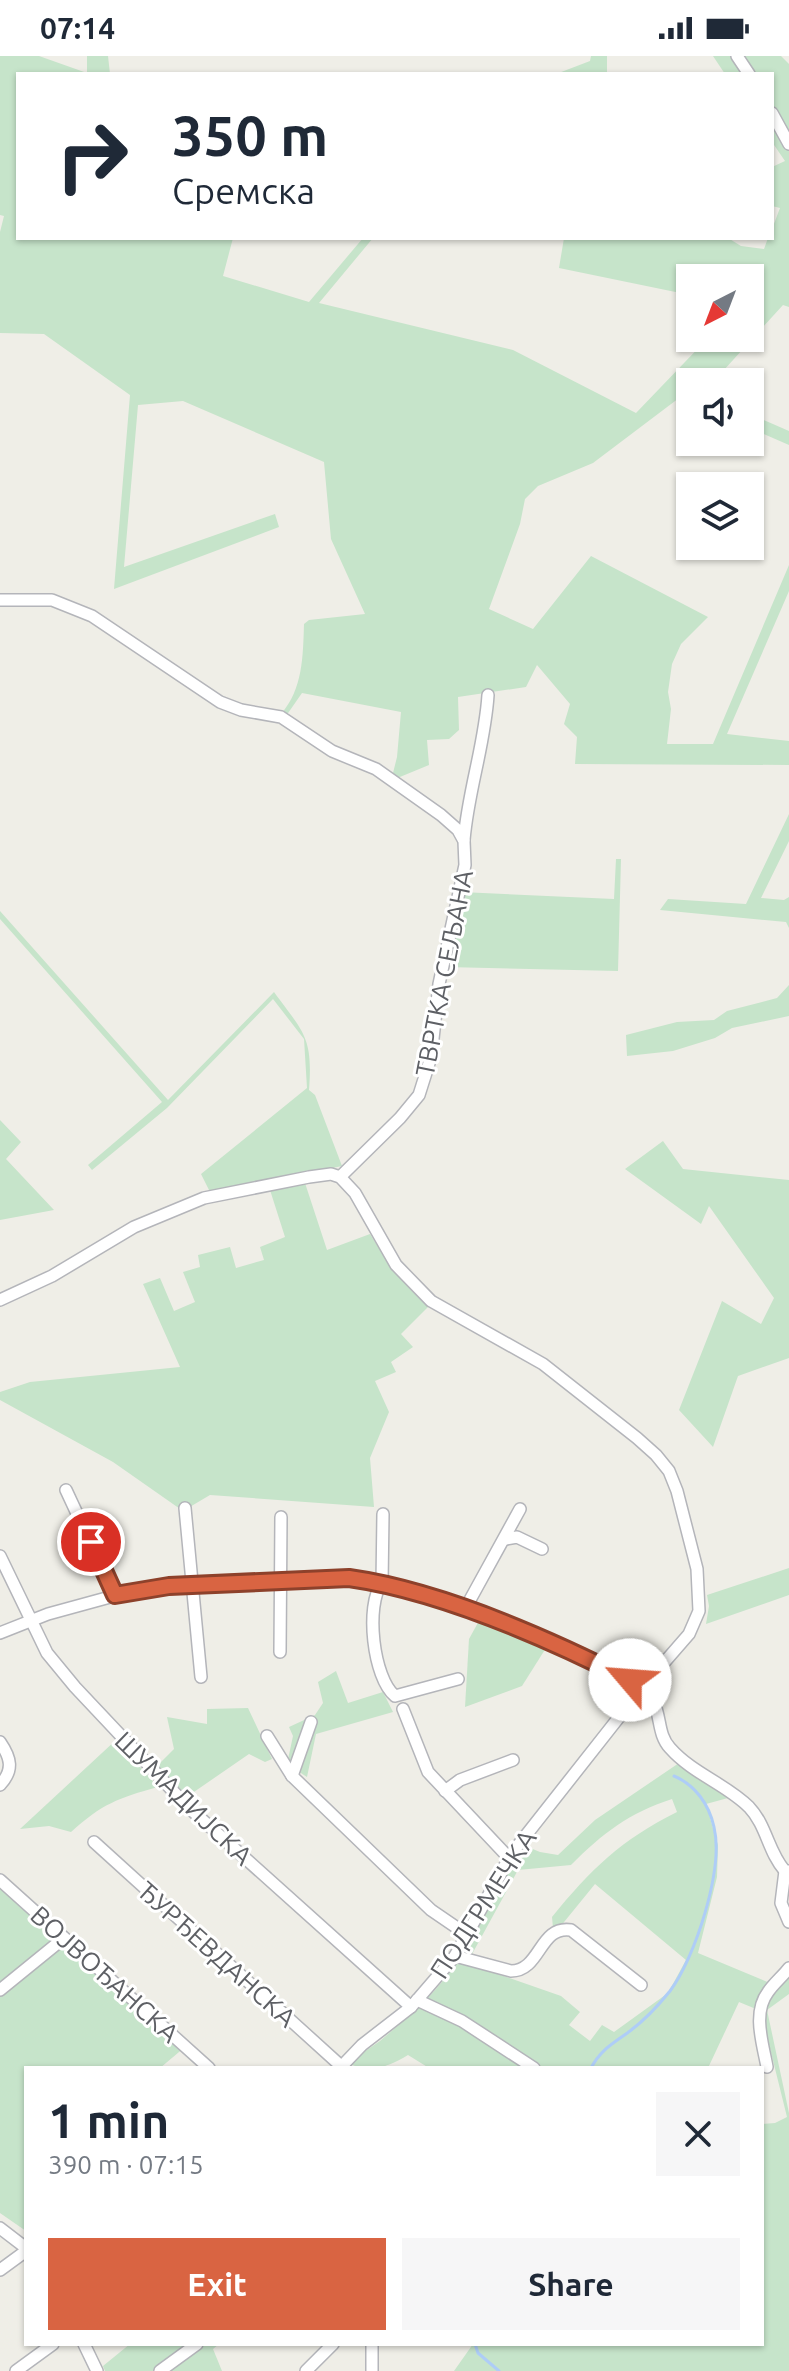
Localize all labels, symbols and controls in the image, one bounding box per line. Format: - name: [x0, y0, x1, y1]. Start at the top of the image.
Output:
- text: 07:14: [40, 11, 115, 45]
- icon: right: [40, 104, 144, 208]
- text: 350 m: [172, 104, 328, 167]
- text: Сремска: [172, 170, 315, 211]
- north arrow: [676, 264, 764, 352]
- map controls: [676, 264, 764, 560]
- button: sound: [676, 368, 764, 456]
- button: layers: [676, 472, 764, 560]
- street label: ТВРТКА СЕЉАНА: [410, 867, 478, 1079]
- pin: [57, 1508, 125, 1576]
- icon: arrive: [69, 1520, 113, 1564]
- position arrow: [588, 1638, 672, 1722]
- street label: ШУМАДИЈСКА: [110, 1725, 258, 1871]
- street label: ПОДГРМЕЧКА: [424, 1824, 542, 1984]
- street label: ЂУРЂЕВДАНСКА: [132, 1875, 302, 2033]
- street label: ВОЈВОЂАНСКА: [25, 1900, 185, 2048]
- button: close: [656, 2092, 740, 2176]
- text: 1 min: [48, 2093, 169, 2147]
- text: 390 m · 07:15: [48, 2150, 204, 2179]
- button: Exit: [48, 2238, 386, 2330]
- button: Share: [402, 2238, 740, 2330]

